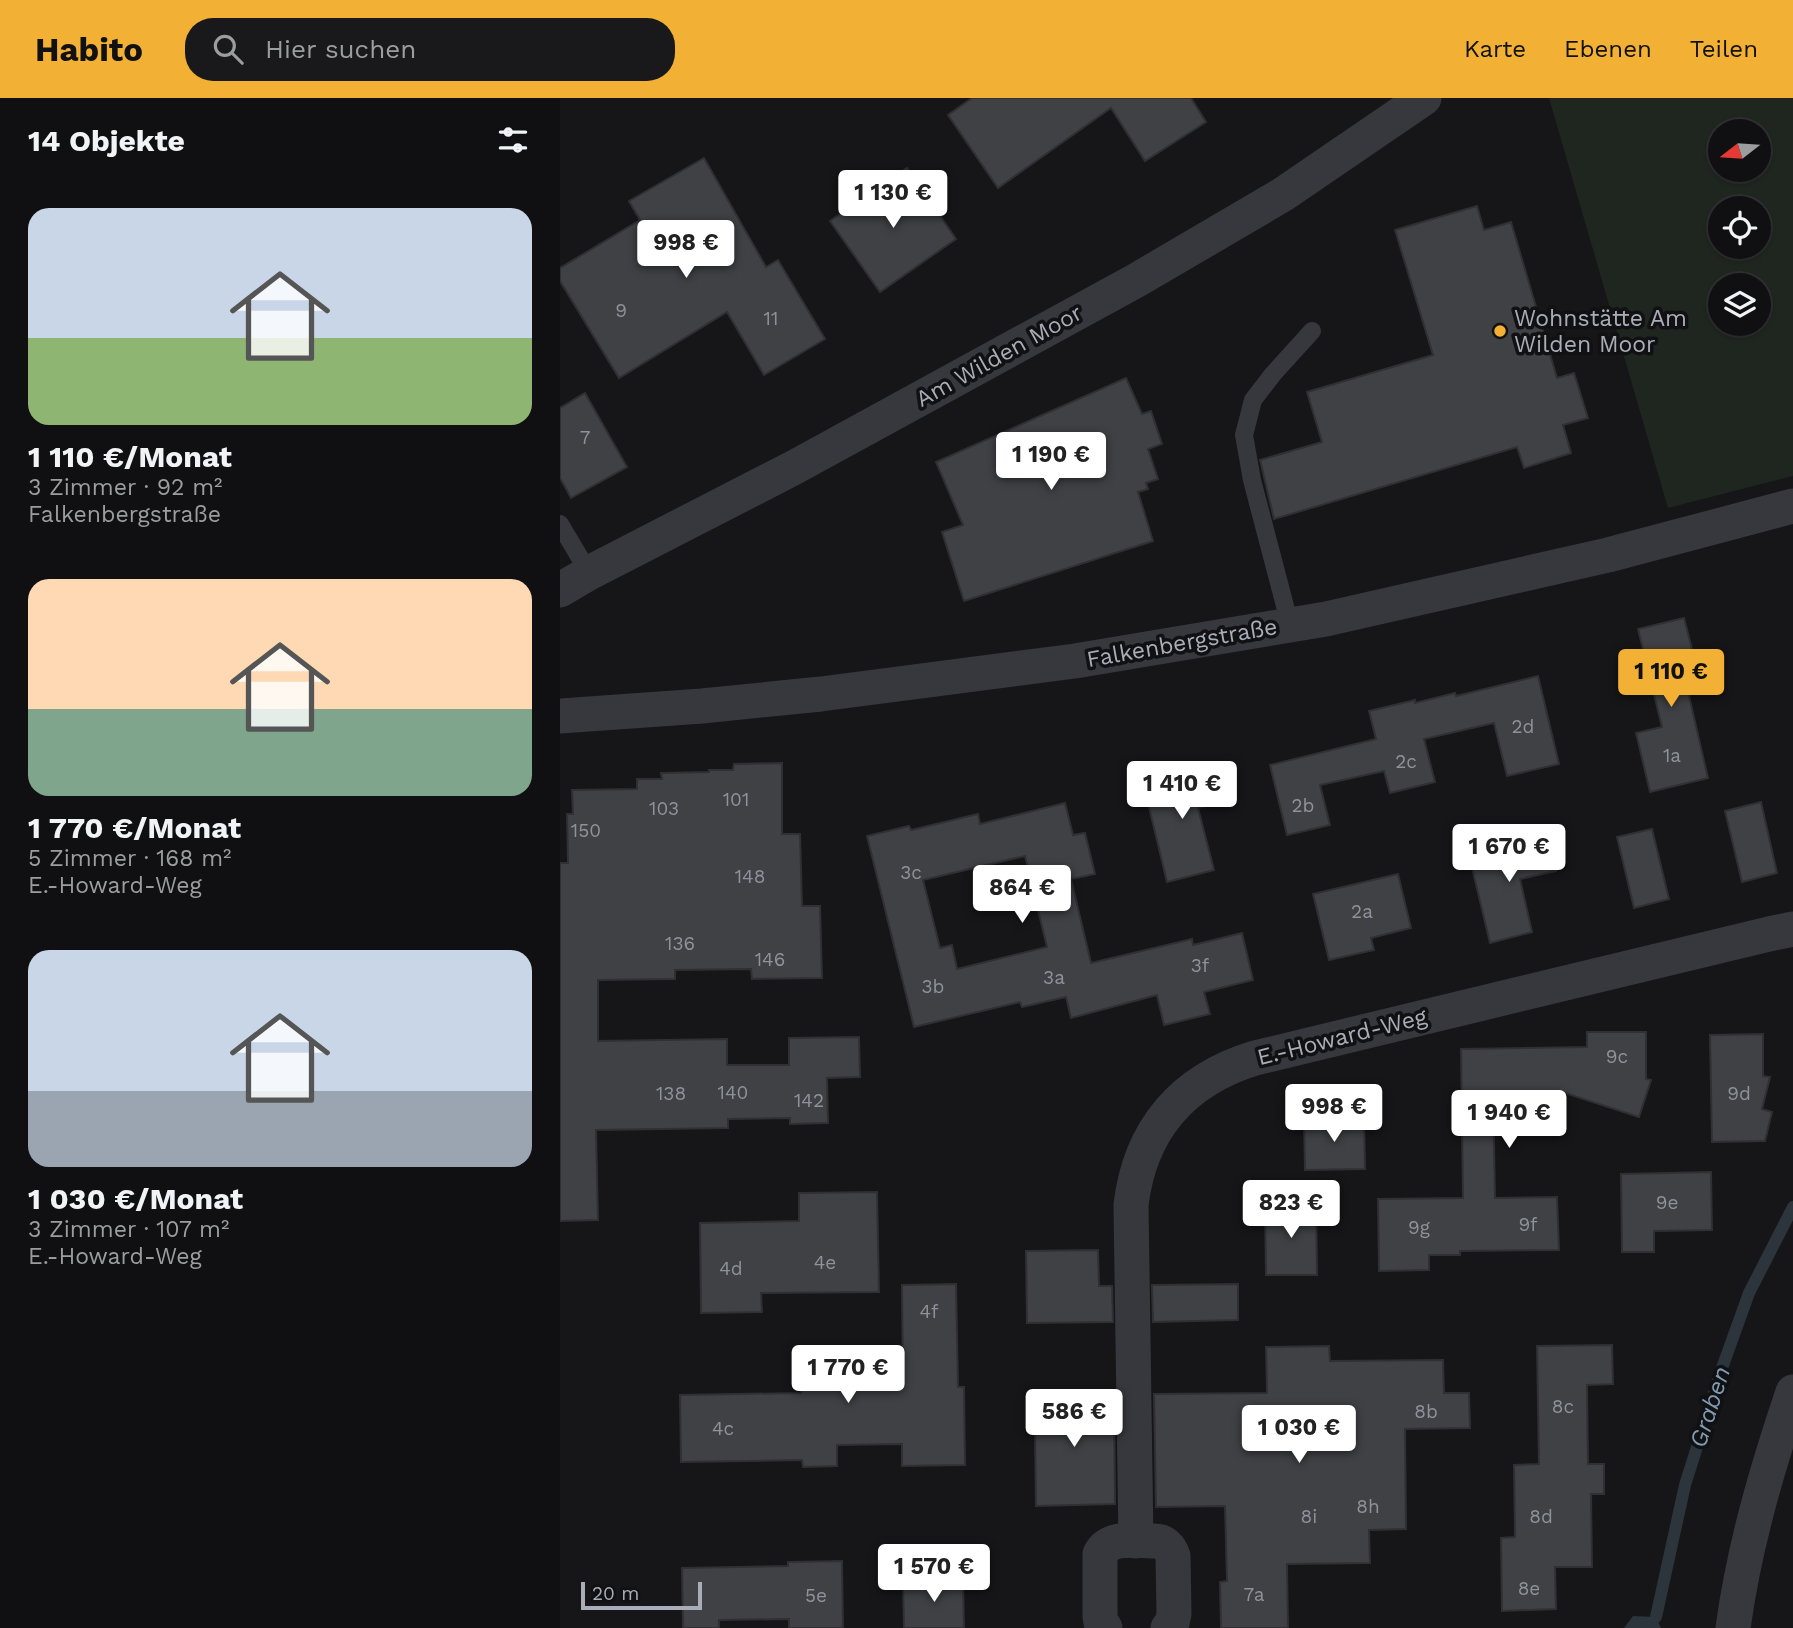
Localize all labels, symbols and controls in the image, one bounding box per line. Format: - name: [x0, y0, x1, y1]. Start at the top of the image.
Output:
- search box: [185, 18, 675, 81]
- text: Habito: [35, 30, 143, 69]
- icon: search: [209, 30, 247, 68]
- text: Hier suchen: [265, 34, 416, 64]
- text: Karte: [1464, 35, 1526, 63]
- text: Ebenen: [1564, 35, 1652, 63]
- text: Teilen: [1690, 35, 1758, 63]
- north arrow: [1708, 119, 1771, 182]
- map controls: [1708, 119, 1771, 336]
- icon: filters: [494, 121, 532, 159]
- text: 14 Objekte: [28, 123, 185, 158]
- pin: 1 130 €: [828, 170, 958, 230]
- text: 1 130 €: [854, 179, 932, 206]
- button: locate: [1708, 196, 1771, 259]
- pin: 998 €: [637, 220, 735, 280]
- text: 998 €: [653, 229, 719, 256]
- icon: home: [217, 253, 343, 379]
- button: layers: [1708, 273, 1771, 336]
- house number: 9: [615, 299, 627, 322]
- street label: Am Wilden Moor: [911, 299, 1087, 413]
- place label: Wohnstätte Am Wilden Moor: [1514, 305, 1687, 358]
- house number: 11: [764, 307, 778, 330]
- marker: Wohnstätte Am Wilden Moor: [1492, 323, 1508, 339]
- house number: 7: [580, 426, 590, 449]
- pin: 1 190 €: [986, 432, 1116, 492]
- text: 1 110 €/Monat: [28, 439, 232, 474]
- text: 1 190 €: [1012, 441, 1090, 468]
- text: 3 Zimmer · 92 m²: [28, 474, 222, 501]
- text: Falkenbergstraße: [28, 501, 221, 528]
- street label: Falkenbergstraße: [1085, 613, 1279, 673]
- icon: home: [217, 624, 343, 750]
- pin: 1 110 €: [1606, 650, 1736, 709]
- text: 1 110 €: [1634, 658, 1708, 685]
- house number: 2d: [1512, 715, 1535, 738]
- house number: 1a: [1663, 744, 1681, 767]
- house number: 2c: [1395, 750, 1417, 773]
- pin: 1 410 €: [1117, 762, 1247, 821]
- text: 1 410 €: [1143, 770, 1221, 797]
- house number: 101: [723, 788, 749, 811]
- house number: 2b: [1292, 794, 1315, 817]
- house number: 103: [649, 797, 679, 820]
- text: 1 770 €/Monat: [28, 810, 241, 845]
- house number: 150: [571, 819, 601, 842]
- pin: 1 670 €: [1444, 824, 1574, 884]
- text: 1 670 €: [1468, 833, 1550, 860]
- text: 5 Zimmer · 168 m²: [28, 845, 232, 872]
- house number: 3c: [900, 861, 922, 884]
- house number: 148: [735, 865, 765, 888]
- pin: 864 €: [973, 866, 1071, 925]
- text: E.-Howard-Weg: [28, 872, 202, 899]
- text: 864 €: [989, 874, 1055, 901]
- house number: 2a: [1351, 900, 1373, 923]
- house number: 136: [665, 932, 695, 955]
- house number: 146: [755, 948, 785, 971]
- house number: 3f: [1191, 954, 1210, 977]
- house number: 3a: [1043, 966, 1065, 989]
- house number: 3b: [922, 975, 945, 998]
- icon: home: [217, 995, 343, 1121]
- street label: E.-Howard-Weg: [1254, 1003, 1430, 1071]
- house number: 9c: [1606, 1045, 1628, 1068]
- house number: 140: [718, 1081, 748, 1104]
- house number: 138: [656, 1082, 686, 1105]
- house number: 9d: [1727, 1082, 1751, 1105]
- pin: 998 €: [1285, 1084, 1383, 1144]
- house number: 142: [794, 1089, 824, 1112]
- pin: 1 940 €: [1444, 1090, 1574, 1150]
- text: 998 €: [1301, 1093, 1367, 1120]
- text: 1 940 €: [1467, 1099, 1551, 1126]
- pin: 823 €: [1242, 1180, 1340, 1240]
- text: 1 030 €/Monat: [28, 1181, 243, 1216]
- text: 823 €: [1259, 1189, 1323, 1216]
- house number: 9e: [1656, 1191, 1678, 1214]
- house number: 9f: [1518, 1213, 1538, 1236]
- text: 3 Zimmer · 107 m²: [28, 1216, 229, 1243]
- house number: 9g: [1408, 1216, 1431, 1239]
- text: E.-Howard-Weg: [28, 1243, 202, 1270]
- house number: 4e: [814, 1251, 836, 1274]
- house number: 4d: [719, 1257, 743, 1280]
- house number: 4f: [919, 1300, 939, 1323]
- pin: 1 770 €: [783, 1346, 913, 1405]
- text: 1 770 €: [808, 1354, 888, 1381]
- water label: Graben: [1684, 1363, 1736, 1451]
- pin: 586 €: [1025, 1390, 1123, 1449]
- house number: 8c: [1552, 1395, 1574, 1418]
- text: 586 €: [1042, 1398, 1106, 1425]
- house number: 8b: [1414, 1400, 1438, 1423]
- pin: 1 030 €: [1234, 1406, 1364, 1465]
- text: 1 030 €: [1258, 1414, 1340, 1441]
- house number: 4c: [712, 1417, 734, 1440]
- house number: 8h: [1356, 1495, 1380, 1518]
- house number: 8i: [1301, 1505, 1317, 1528]
- house number: 8d: [1529, 1505, 1553, 1528]
- pin: 1 570 €: [869, 1544, 999, 1604]
- text: 1 570 €: [894, 1553, 974, 1580]
- house number: 8e: [1518, 1577, 1540, 1600]
- scale bar: [581, 1579, 702, 1611]
- text: 20 m: [592, 1582, 639, 1605]
- house number: 7a: [1244, 1583, 1265, 1606]
- house number: 5e: [805, 1584, 827, 1607]

